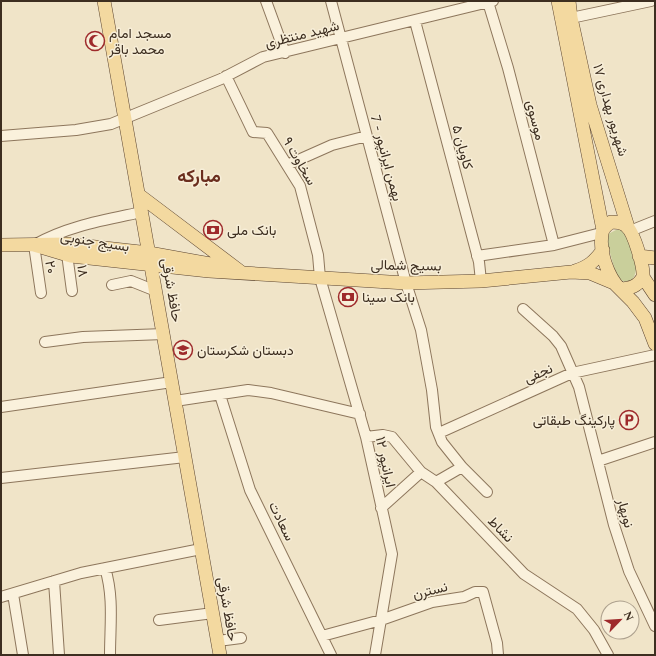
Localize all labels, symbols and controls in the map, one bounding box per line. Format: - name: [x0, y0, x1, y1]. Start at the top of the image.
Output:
- street label: شهید منتظری: [263, 15, 342, 54]
- place label: مسجد امام محمد باقر: [108, 23, 171, 60]
- mosque icon: مسجد امام محمد باقر: [84, 30, 106, 52]
- street label: ۱۷ شهریور بهداری: [587, 61, 634, 159]
- street label: موسوی: [520, 98, 551, 142]
- street label: بهمن ایرانپور - 7: [365, 113, 408, 204]
- street label: کاویان ۵: [447, 122, 479, 172]
- street label: سخاوت ۹: [277, 133, 322, 189]
- district label: مبارکه: [177, 163, 221, 190]
- bank icon: بانک ملی: [202, 219, 224, 241]
- place label: بانک ملی: [227, 220, 276, 241]
- street label: بسیج جنوبی: [59, 226, 131, 257]
- street label: بسیج شمالی: [370, 254, 442, 277]
- street label: حافظ شرقی: [156, 256, 187, 324]
- street label: ۲۰: [39, 259, 62, 275]
- street label: ۱۸: [71, 264, 94, 279]
- bank icon: بانک سینا: [337, 286, 359, 308]
- place label: بانک سینا: [362, 287, 415, 308]
- school or university icon: دبستان شکرستان: [172, 339, 194, 361]
- place label: دبستان شکرستان: [197, 340, 294, 361]
- street label: نجفی: [520, 358, 556, 389]
- parking icon: پارکینگ طبقاتی: [618, 409, 640, 431]
- place label: پارکینگ طبقاتی: [533, 410, 615, 431]
- street label: ایرانپور ۱۲: [370, 435, 401, 489]
- street label: نوبهار: [611, 495, 640, 530]
- street label: سعادت: [263, 498, 300, 545]
- street label: نشاط: [483, 511, 519, 547]
- street label: حافظ شرقی: [212, 575, 243, 643]
- street label: نسترن: [410, 576, 450, 605]
- north arrow: [600, 600, 640, 640]
- text: N: [619, 608, 638, 624]

